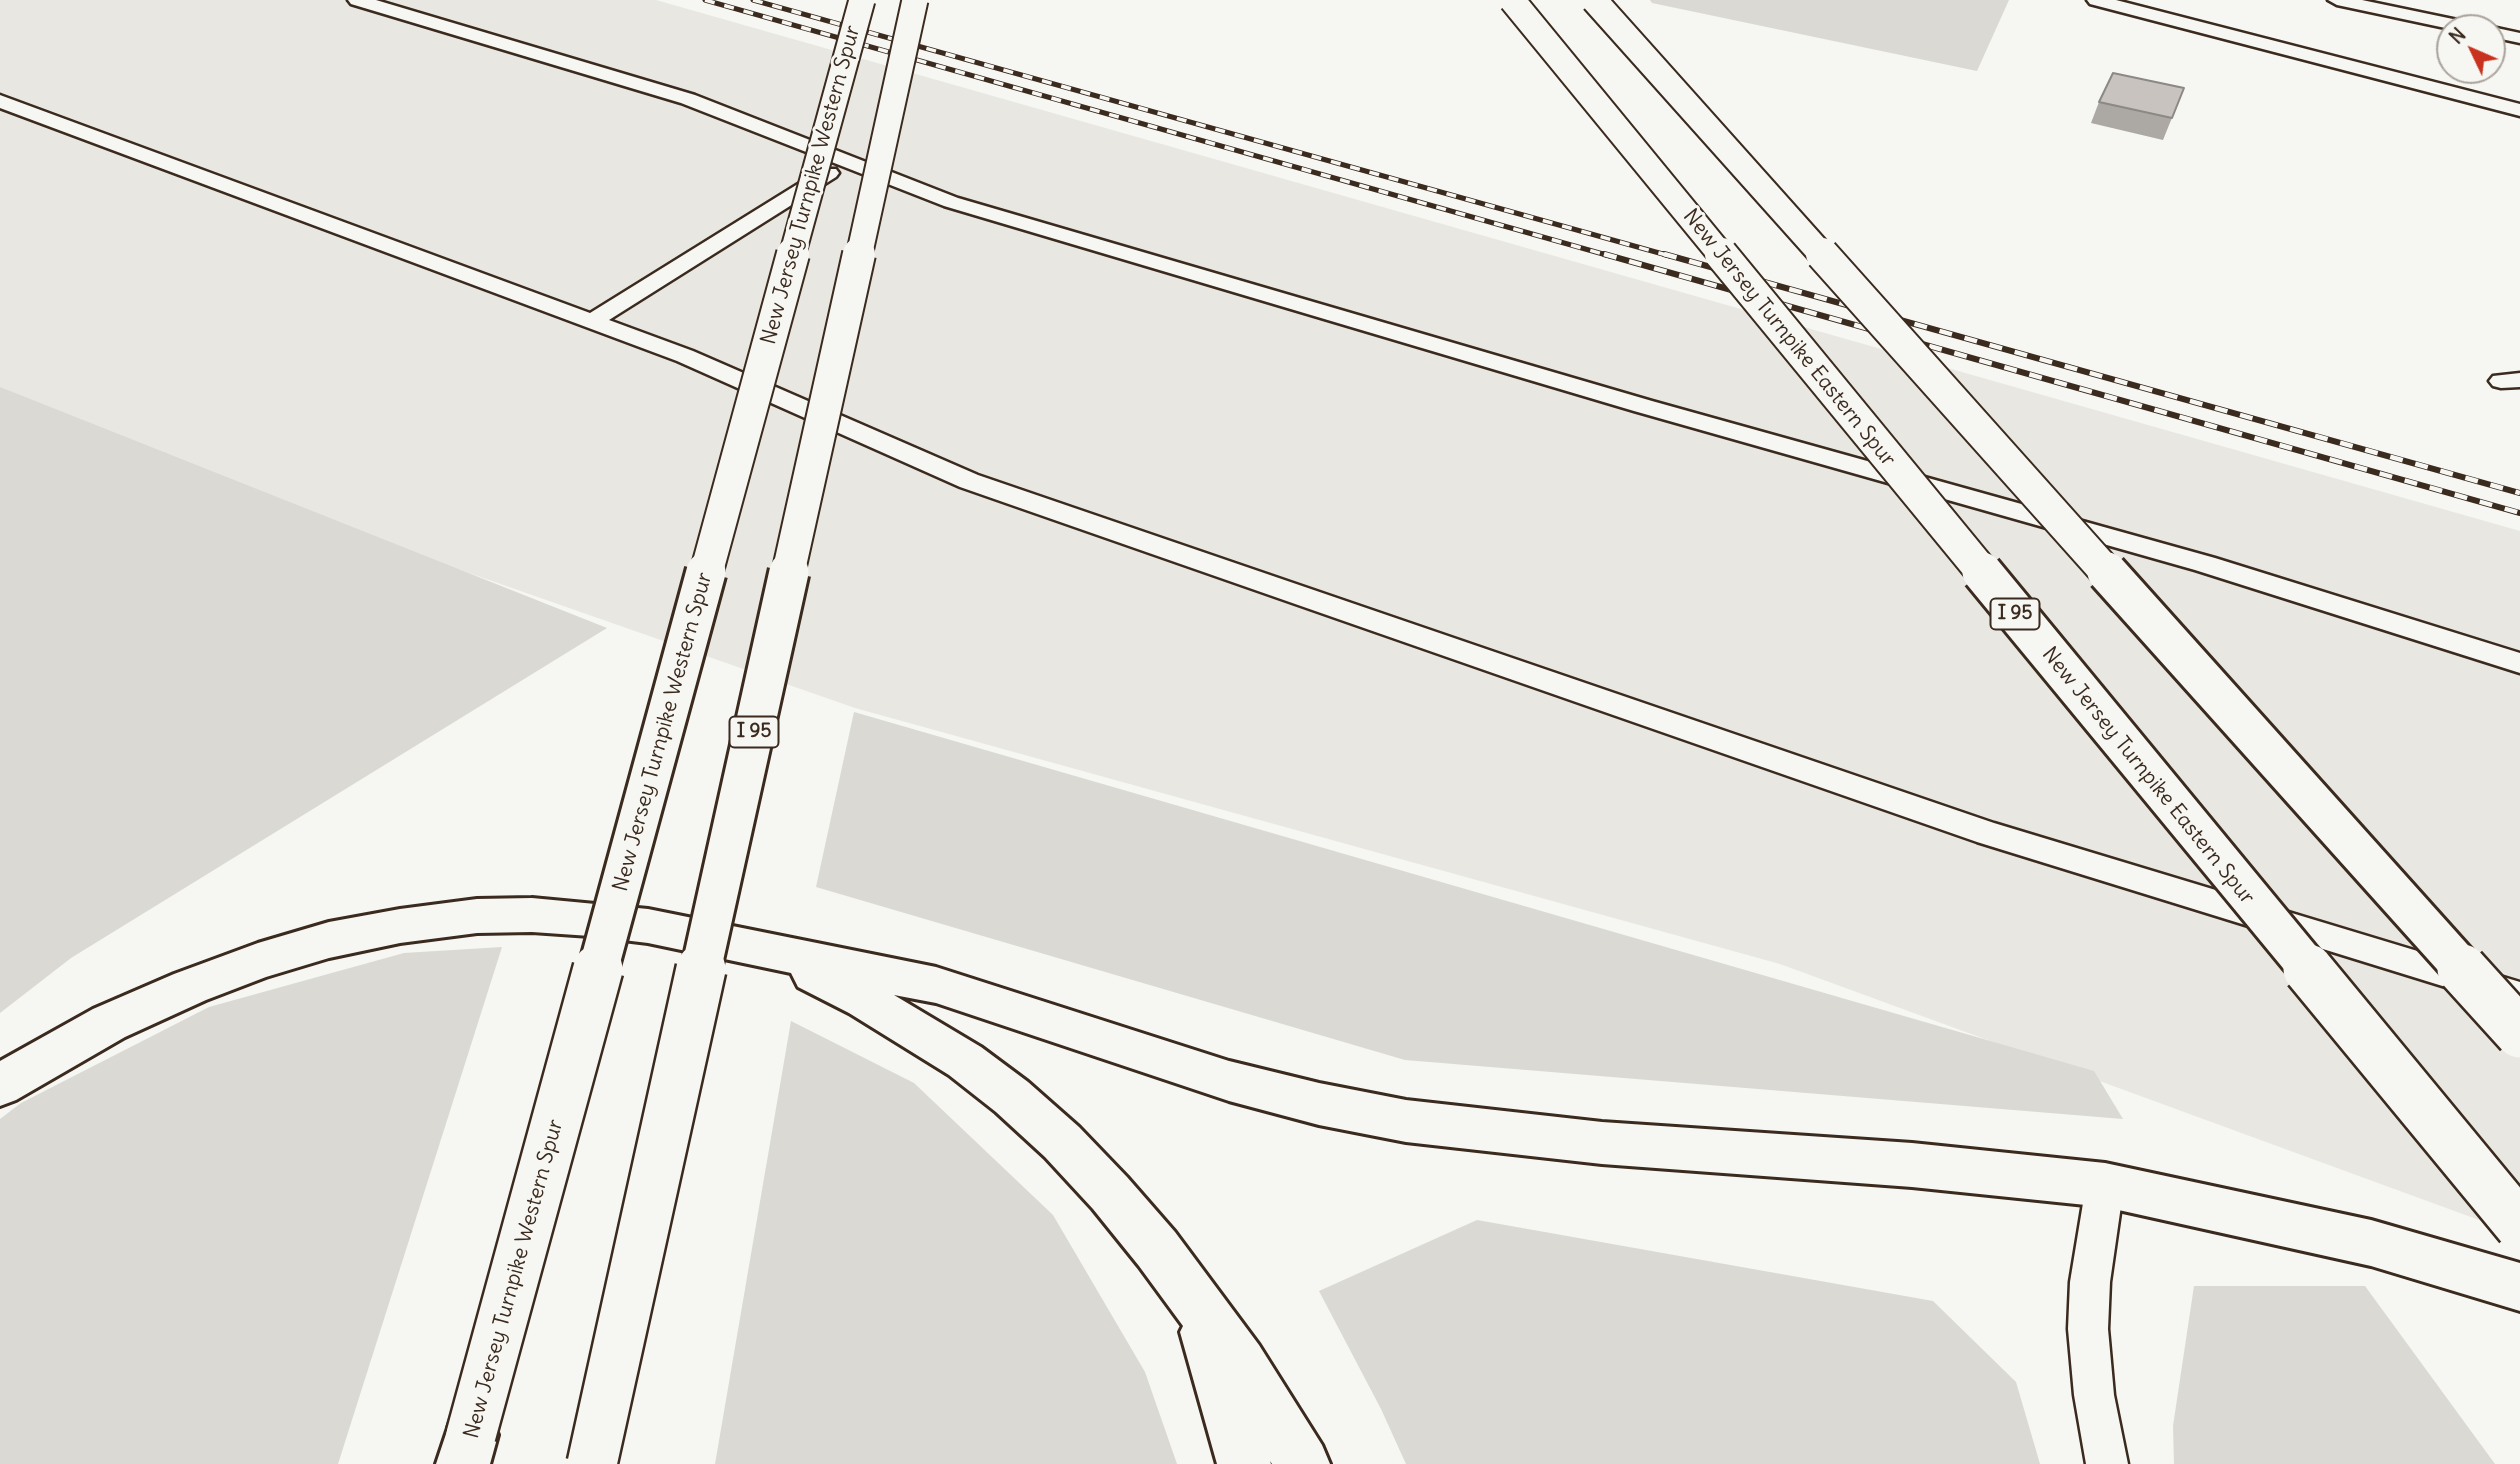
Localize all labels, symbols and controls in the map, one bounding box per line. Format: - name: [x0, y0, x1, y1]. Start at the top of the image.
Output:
- north arrow: [2436, 14, 2506, 84]
- street label: New Jersey Turnpike Western Spur: [756, 23, 866, 347]
- text: N: [2444, 23, 2471, 49]
- street label: New Jersey Turnpike Eastern Spur: [1677, 204, 1901, 472]
- street label: New Jersey Turnpike Western Spur: [608, 570, 718, 894]
- road number: I 95: [1990, 598, 2039, 629]
- street label: New Jersey Turnpike Eastern Spur: [2036, 642, 2260, 910]
- road number: I 95: [730, 716, 778, 748]
- street label: New Jersey Turnpike Western Spur: [459, 1117, 569, 1441]

